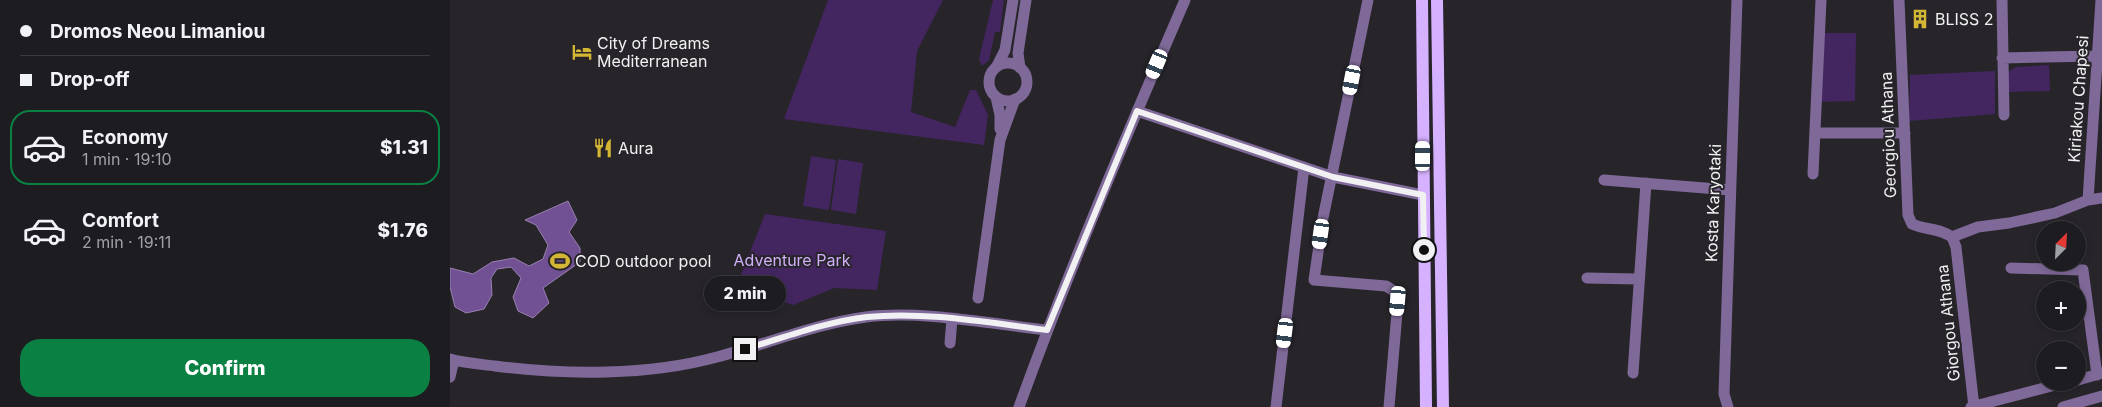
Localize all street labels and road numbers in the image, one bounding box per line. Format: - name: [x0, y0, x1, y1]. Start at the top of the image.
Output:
- street label: Kiriakou Chapesi: [2064, 35, 2092, 163]
- street label: Georgiou Athana: [1876, 71, 1900, 199]
- street label: Kosta Karyotaki: [1701, 144, 1725, 262]
- street label: Giorgou Athana: [1932, 264, 1964, 382]

